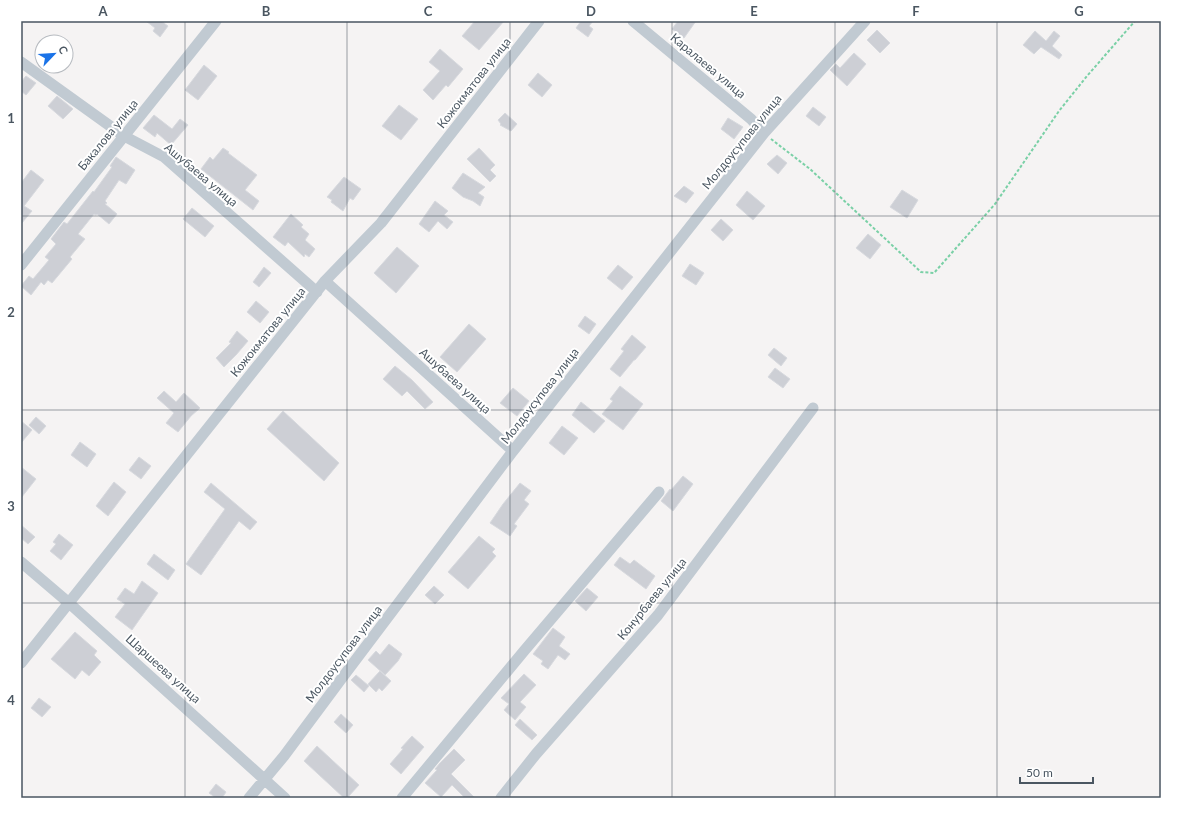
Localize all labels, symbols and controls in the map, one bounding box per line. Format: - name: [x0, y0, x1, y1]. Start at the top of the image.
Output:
- text: A: [97, 3, 108, 19]
- text: B: [262, 3, 271, 19]
- text: C: [424, 3, 433, 19]
- text: D: [586, 3, 596, 19]
- text: E: [750, 3, 758, 19]
- text: F: [912, 3, 920, 19]
- text: G: [1074, 3, 1084, 19]
- street label: Каралаева улица: [668, 30, 749, 101]
- north arrow: [34, 34, 74, 74]
- street label: Кожокматова улица: [434, 34, 514, 131]
- text: С: [56, 44, 71, 56]
- street label: Молдоусупова улица: [699, 91, 785, 192]
- street label: Бакалова улица: [74, 96, 141, 173]
- text: 1: [7, 110, 15, 126]
- street label: Ашубаева улица: [162, 140, 241, 210]
- street label: Кожокматова улица: [227, 284, 308, 380]
- text: 2: [7, 304, 15, 320]
- street label: Ашубаева улица: [416, 345, 494, 417]
- street label: Молдоусупова улица: [497, 345, 582, 447]
- text: 3: [7, 498, 15, 514]
- street label: Конурбаева улица: [614, 555, 689, 643]
- street label: Молдоусупова улица: [302, 602, 385, 705]
- street label: Шаршеева улица: [123, 631, 204, 706]
- text: 4: [7, 692, 15, 708]
- scale bar: [1020, 759, 1093, 785]
- text: 50 m: [1026, 765, 1053, 780]

